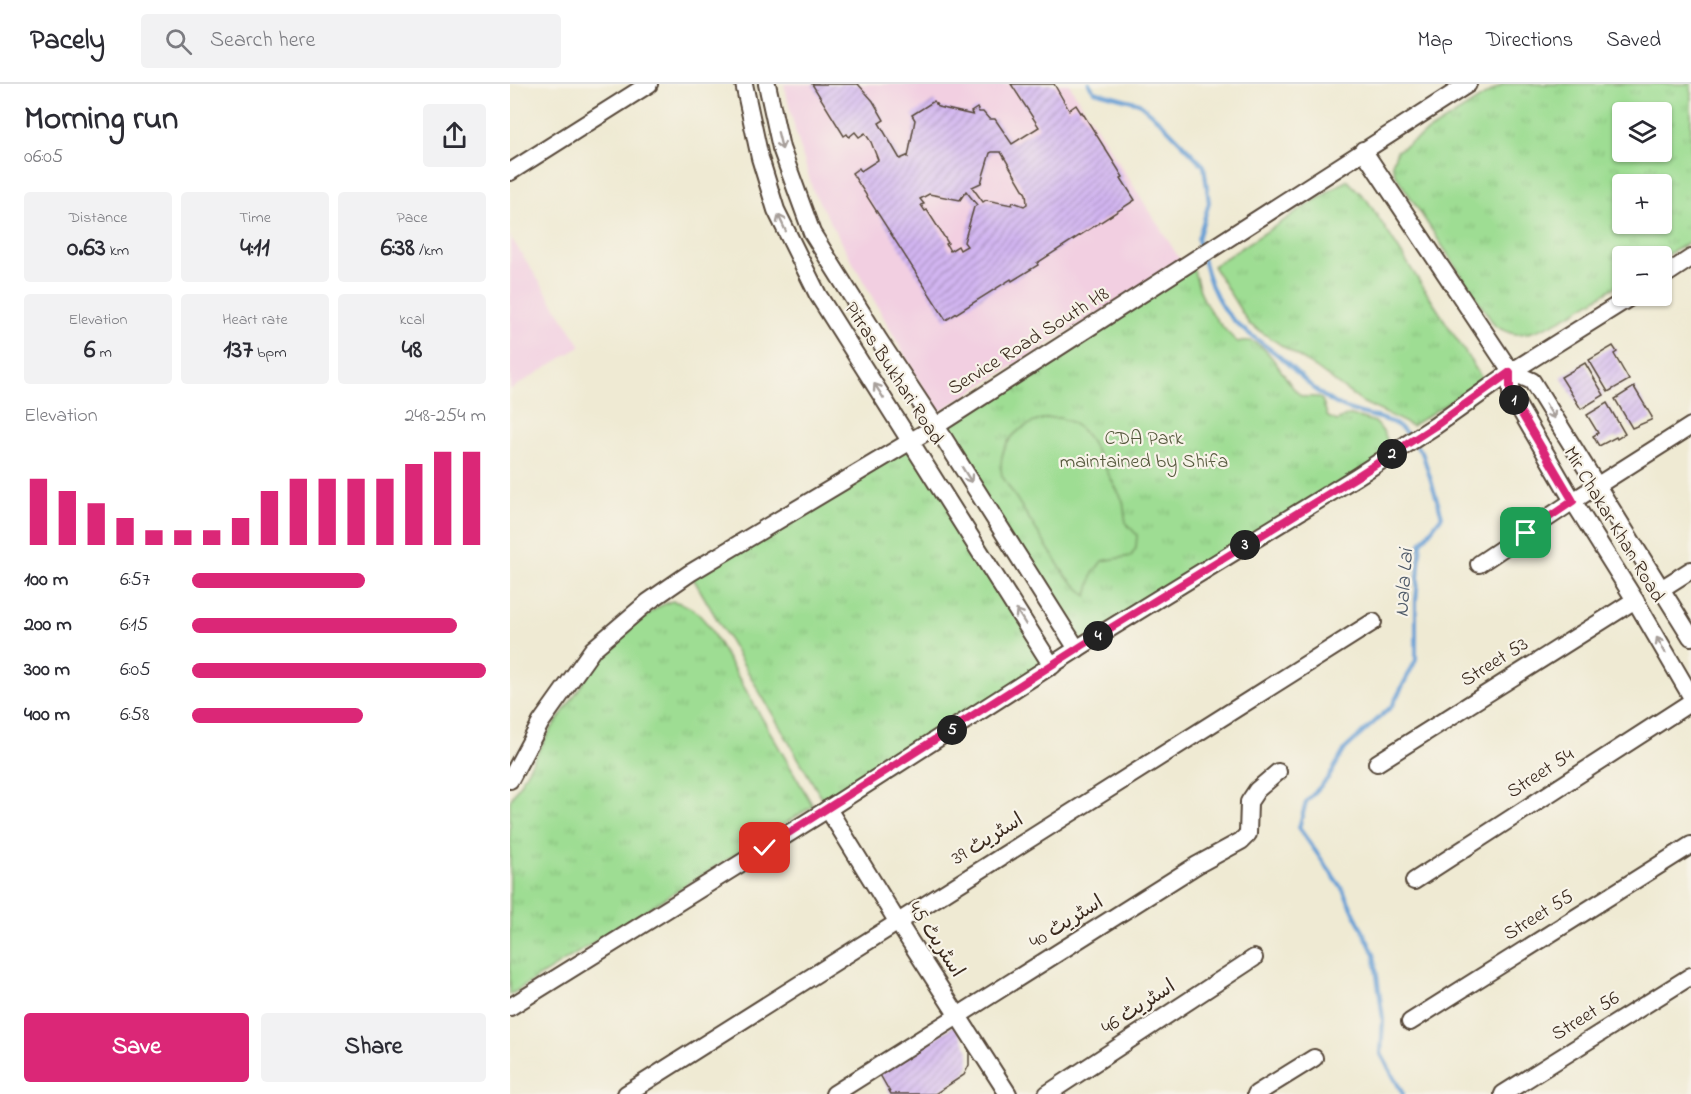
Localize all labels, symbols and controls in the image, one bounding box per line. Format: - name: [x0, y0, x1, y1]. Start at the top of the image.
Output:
- search box: [141, 14, 561, 68]
- text: Pacely: [30, 21, 105, 62]
- icon: search: [162, 25, 195, 58]
- text: Search here: [210, 25, 315, 57]
- text: Map: [1417, 26, 1453, 56]
- text: Directions: [1486, 26, 1573, 56]
- text: Saved: [1606, 26, 1661, 56]
- text: Morning run: [24, 96, 178, 144]
- map controls: [1612, 102, 1672, 306]
- button: layers: [1612, 102, 1672, 162]
- button: share: [423, 104, 486, 167]
- one-way arrow: [774, 131, 786, 150]
- text: 06:05: [24, 143, 63, 172]
- button: +: [1612, 174, 1672, 234]
- text: Distance: [69, 206, 127, 230]
- text: Time: [239, 206, 271, 230]
- text: Pace: [396, 206, 428, 230]
- one-way arrow: [776, 214, 787, 232]
- text: 0.63: [67, 230, 106, 268]
- text: 4:11: [240, 230, 270, 268]
- text: 6:38: [381, 230, 415, 268]
- text: km: [106, 239, 129, 263]
- text: /km: [415, 239, 443, 263]
- button: −: [1612, 246, 1672, 306]
- street label: Service Road South H8: [943, 281, 1115, 403]
- street label: Pitras Bukhari Road: [836, 297, 950, 451]
- text: Elevation: [69, 308, 127, 332]
- text: Heart rate: [222, 308, 288, 332]
- text: kcal: [399, 308, 425, 332]
- text: 6: [84, 332, 96, 370]
- text: 137: [223, 332, 253, 370]
- text: 48: [402, 332, 422, 370]
- text: m: [96, 341, 112, 365]
- text: bpm: [253, 341, 287, 365]
- one-way arrow: [873, 383, 886, 400]
- pin: 1: [1499, 385, 1529, 415]
- text: 1: [1511, 388, 1517, 412]
- text: Elevation: [24, 402, 98, 431]
- text: 248–254 m: [404, 402, 486, 431]
- one-way arrow: [1545, 402, 1557, 419]
- park label: CDA Park maintained by Shifa: [1060, 425, 1228, 477]
- pin: 2: [1377, 439, 1407, 469]
- text: 2: [1388, 442, 1396, 466]
- street label: Mir Chakar Khan Road: [1555, 442, 1671, 608]
- one-way arrow: [962, 466, 974, 483]
- pin: [1500, 507, 1551, 558]
- icon: arrive: [1509, 516, 1542, 549]
- pin: 3: [1230, 530, 1260, 560]
- text: 3: [1242, 533, 1248, 557]
- water label: Nala Lai: [1388, 546, 1423, 618]
- text: 100 m: [24, 566, 68, 595]
- text: 6:57: [120, 566, 150, 595]
- one-way arrow: [1015, 608, 1028, 625]
- text: 200 m: [24, 611, 72, 640]
- text: 6:15: [120, 611, 148, 640]
- pin: 4: [1083, 621, 1113, 651]
- text: 4: [1095, 624, 1101, 648]
- street label: Street 53: [1455, 631, 1535, 695]
- one-way arrow: [1655, 637, 1667, 654]
- text: 300 m: [24, 656, 70, 685]
- text: 6:05: [120, 656, 151, 685]
- text: 400 m: [24, 701, 70, 730]
- text: 6:58: [120, 701, 149, 730]
- pin: 5: [937, 715, 967, 745]
- text: 5: [947, 718, 957, 742]
- street label: Street 54: [1502, 741, 1580, 807]
- street label: اسٹریٹ 39: [946, 806, 1030, 874]
- pin: [739, 822, 790, 873]
- icon: check: [748, 831, 781, 864]
- street label: Street 55: [1498, 883, 1580, 949]
- street label: اسٹریٹ 40: [1024, 889, 1110, 957]
- street label: اسٹریٹ 45: [899, 896, 971, 984]
- street label: اسٹریٹ 46: [1096, 973, 1182, 1043]
- street label: Street 56: [1546, 985, 1626, 1049]
- button: Save: [24, 1013, 249, 1082]
- button: Share: [261, 1013, 486, 1082]

